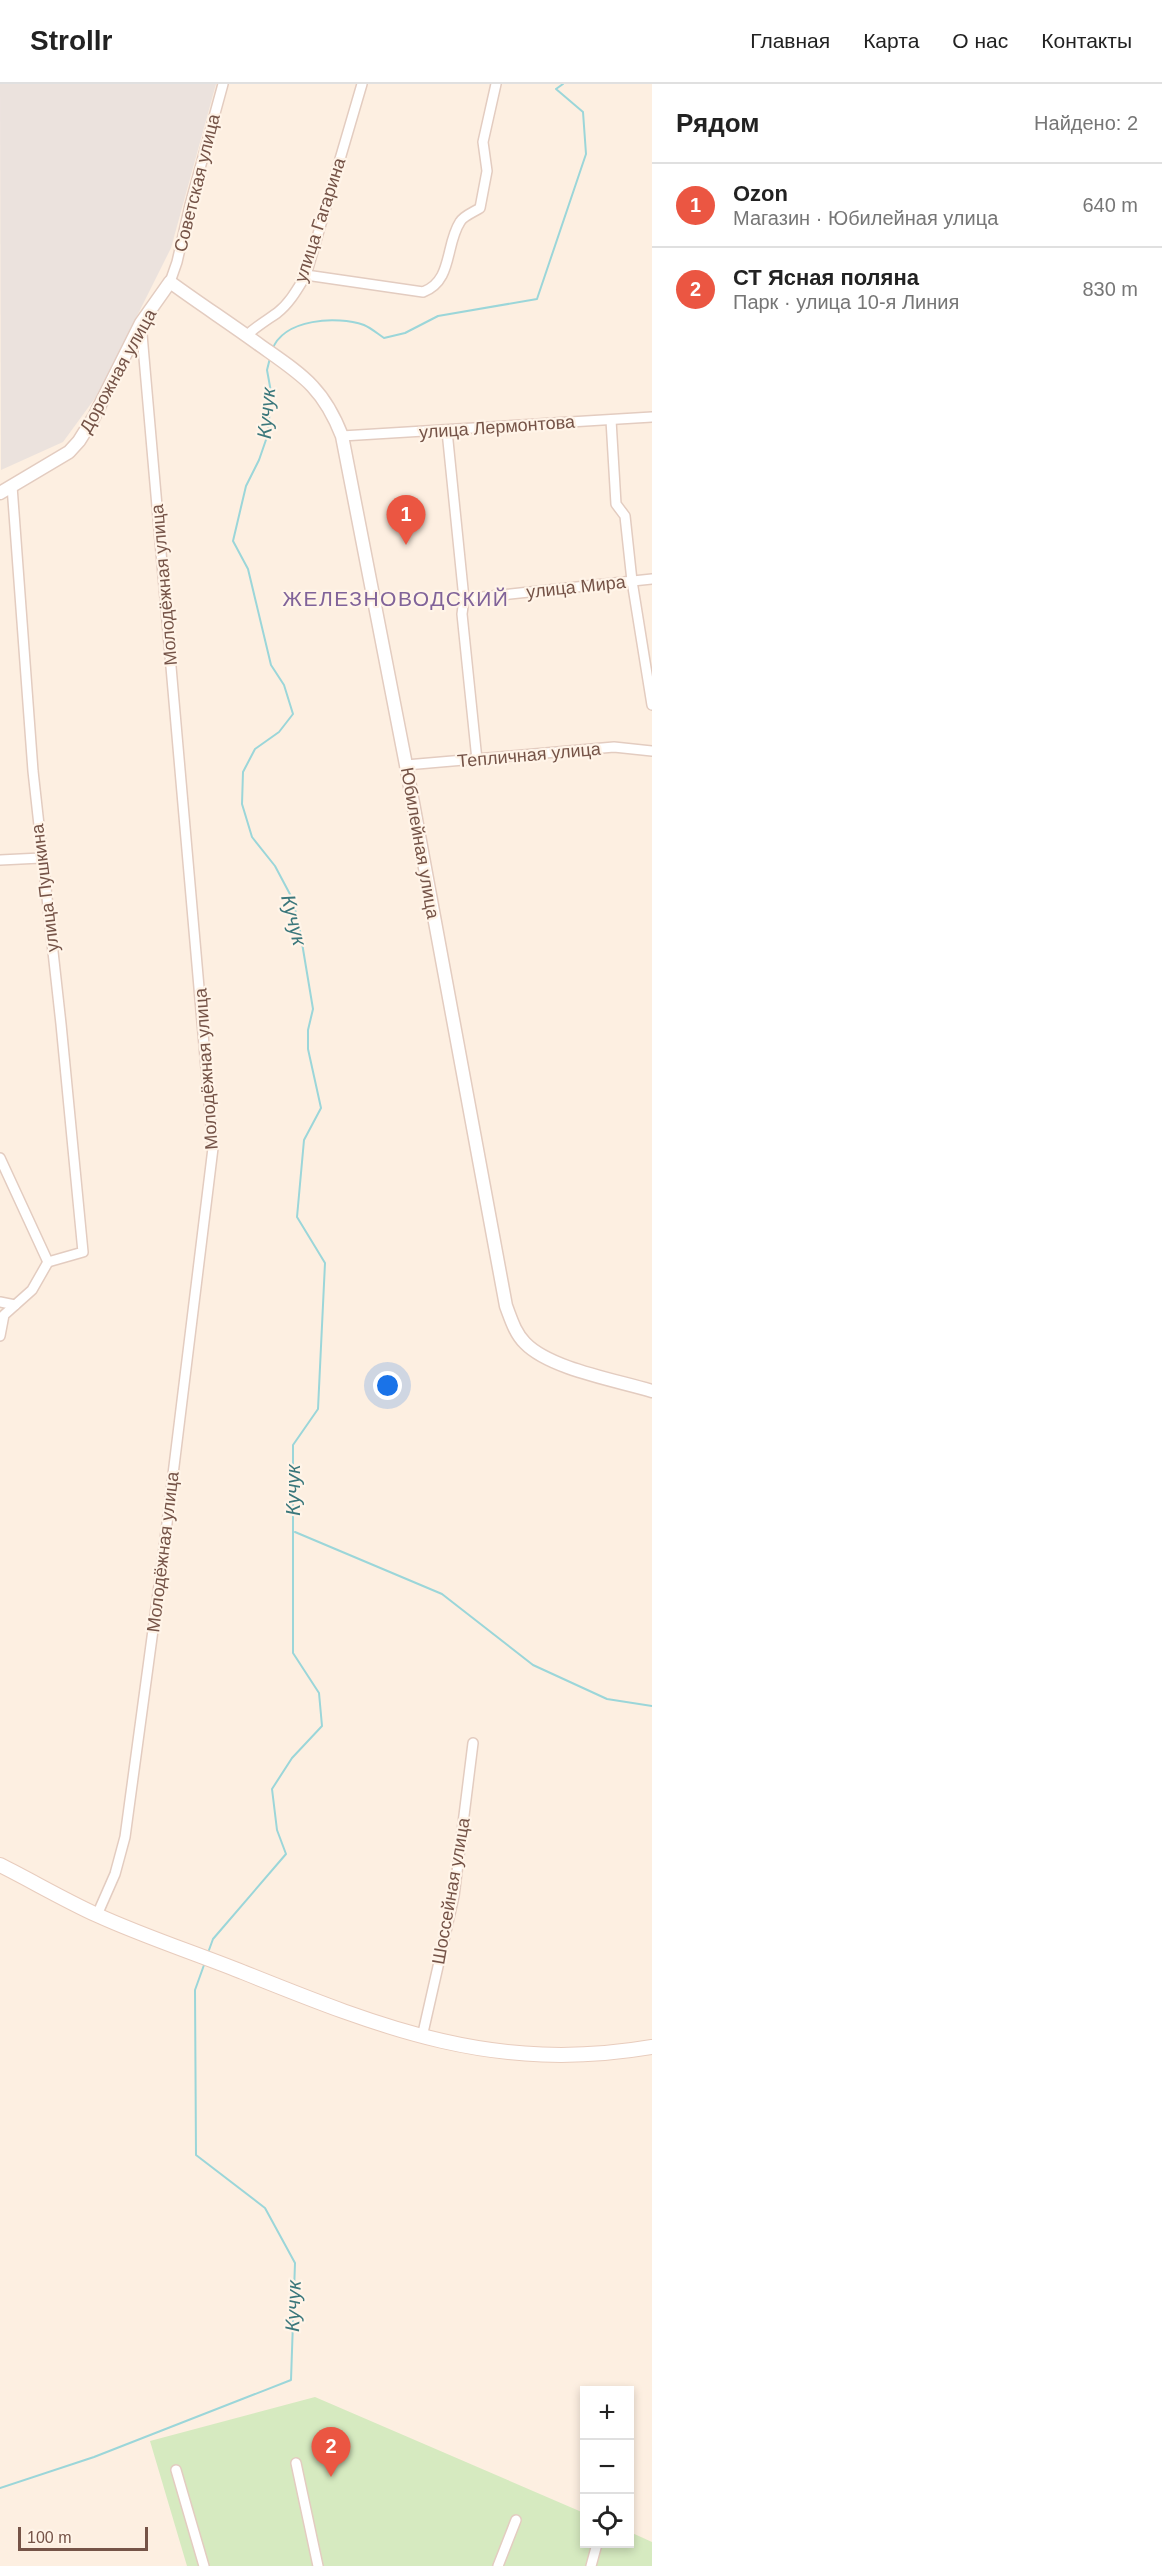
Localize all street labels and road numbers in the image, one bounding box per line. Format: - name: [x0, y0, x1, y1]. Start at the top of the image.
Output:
- street label: Советская улица: [170, 111, 224, 254]
- street label: улица Гагарина: [290, 154, 350, 285]
- street label: Дорожная улица: [76, 305, 161, 436]
- street label: улица Лермонтова: [418, 412, 577, 442]
- street label: Молодёжная улица: [147, 503, 181, 667]
- street label: улица Мира: [525, 572, 628, 602]
- street label: Тепличная улица: [456, 739, 603, 771]
- street label: Юбилейная улица: [397, 766, 443, 921]
- street label: улица Пушкина: [27, 822, 63, 953]
- street label: Молодёжная улица: [190, 987, 222, 1150]
- street label: Молодёжная улица: [143, 1469, 183, 1634]
- street label: Шоссейная улица: [428, 1815, 474, 1966]

